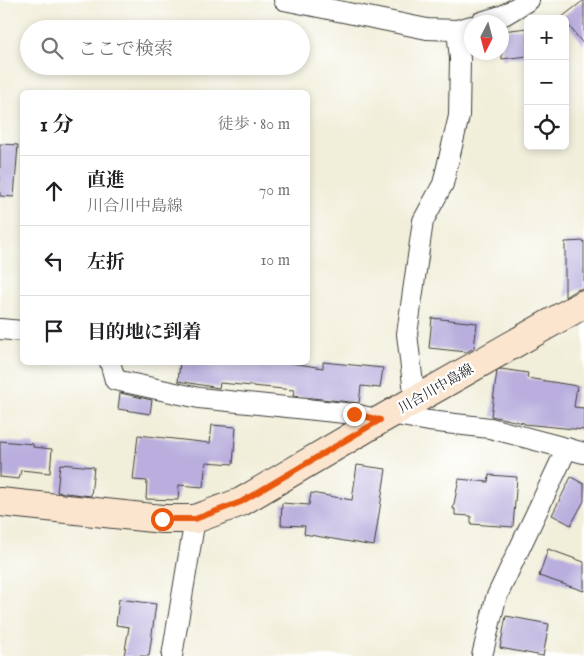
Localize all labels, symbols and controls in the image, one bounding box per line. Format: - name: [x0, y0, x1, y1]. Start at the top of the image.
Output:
- north arrow: [464, 15, 509, 60]
- map controls: [524, 15, 569, 150]
- button: +: [524, 15, 569, 60]
- search box: [20, 20, 310, 75]
- icon: search: [38, 34, 66, 62]
- text: ここで検索: [78, 38, 173, 62]
- button: −: [524, 60, 569, 105]
- button: locate: [524, 105, 569, 150]
- text: 1 分: [40, 112, 73, 139]
- text: 徒歩 · 80 m: [217, 115, 290, 135]
- text: 直進: [87, 169, 125, 193]
- icon: ahead: [40, 177, 68, 205]
- text: 70 m: [259, 181, 290, 201]
- text: 川合川中島線: [87, 197, 183, 217]
- icon: left: [40, 247, 68, 275]
- text: 左折: [87, 251, 125, 275]
- text: 10 m: [260, 251, 290, 271]
- icon: arrive: [40, 317, 68, 345]
- text: 目的地に到着: [87, 321, 201, 345]
- street label: 川合川中島線: [395, 360, 477, 418]
- route end: [343, 403, 366, 426]
- route start: [151, 508, 174, 531]

